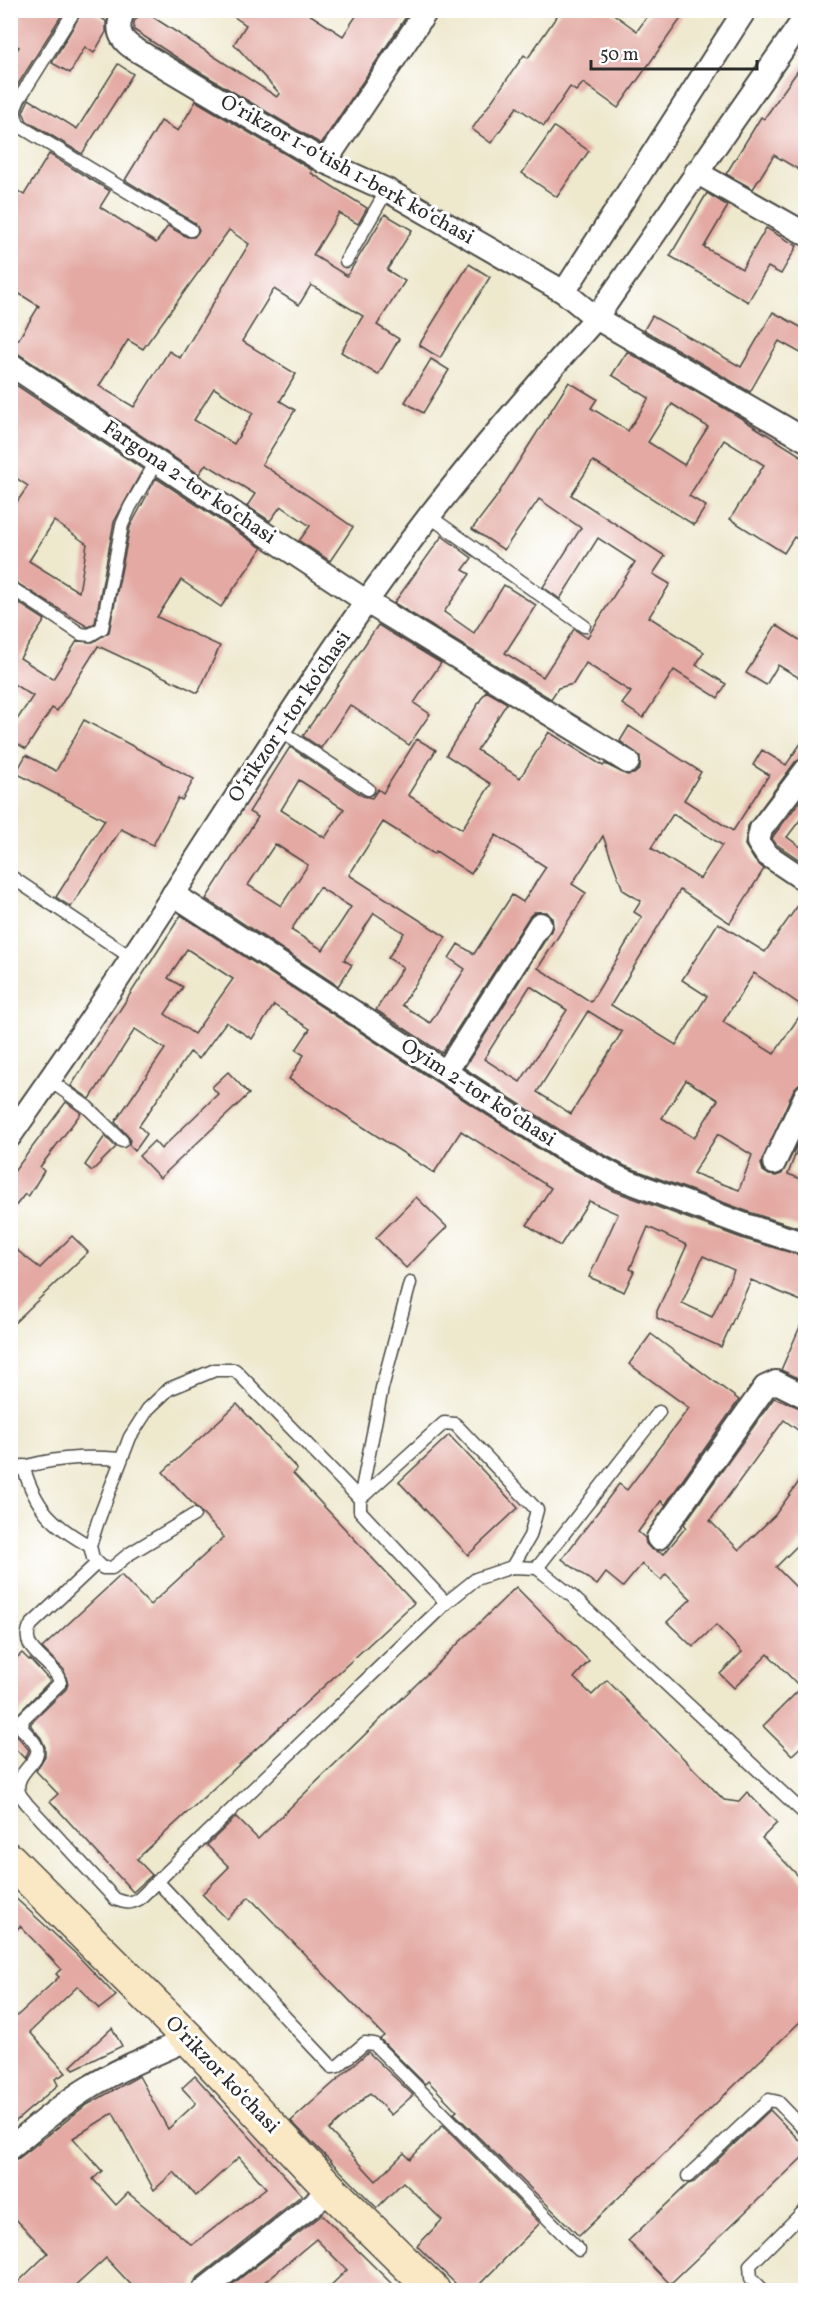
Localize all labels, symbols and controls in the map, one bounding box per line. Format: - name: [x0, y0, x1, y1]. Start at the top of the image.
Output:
- scale bar: [591, 33, 758, 71]
- text: 50 m: [600, 43, 639, 68]
- street label: Oʻrikzor 1-oʻtish 1-berk koʻchasi: [215, 88, 479, 252]
- street label: Fargona 2-tor koʻchasi: [97, 414, 281, 552]
- street label: Oʻrikzor 1-tor koʻchasi: [222, 625, 358, 809]
- street label: Oyim 2-tor koʻchasi: [395, 1032, 561, 1154]
- street label: Oʻrikzor koʻchasi: [158, 2010, 286, 2140]

